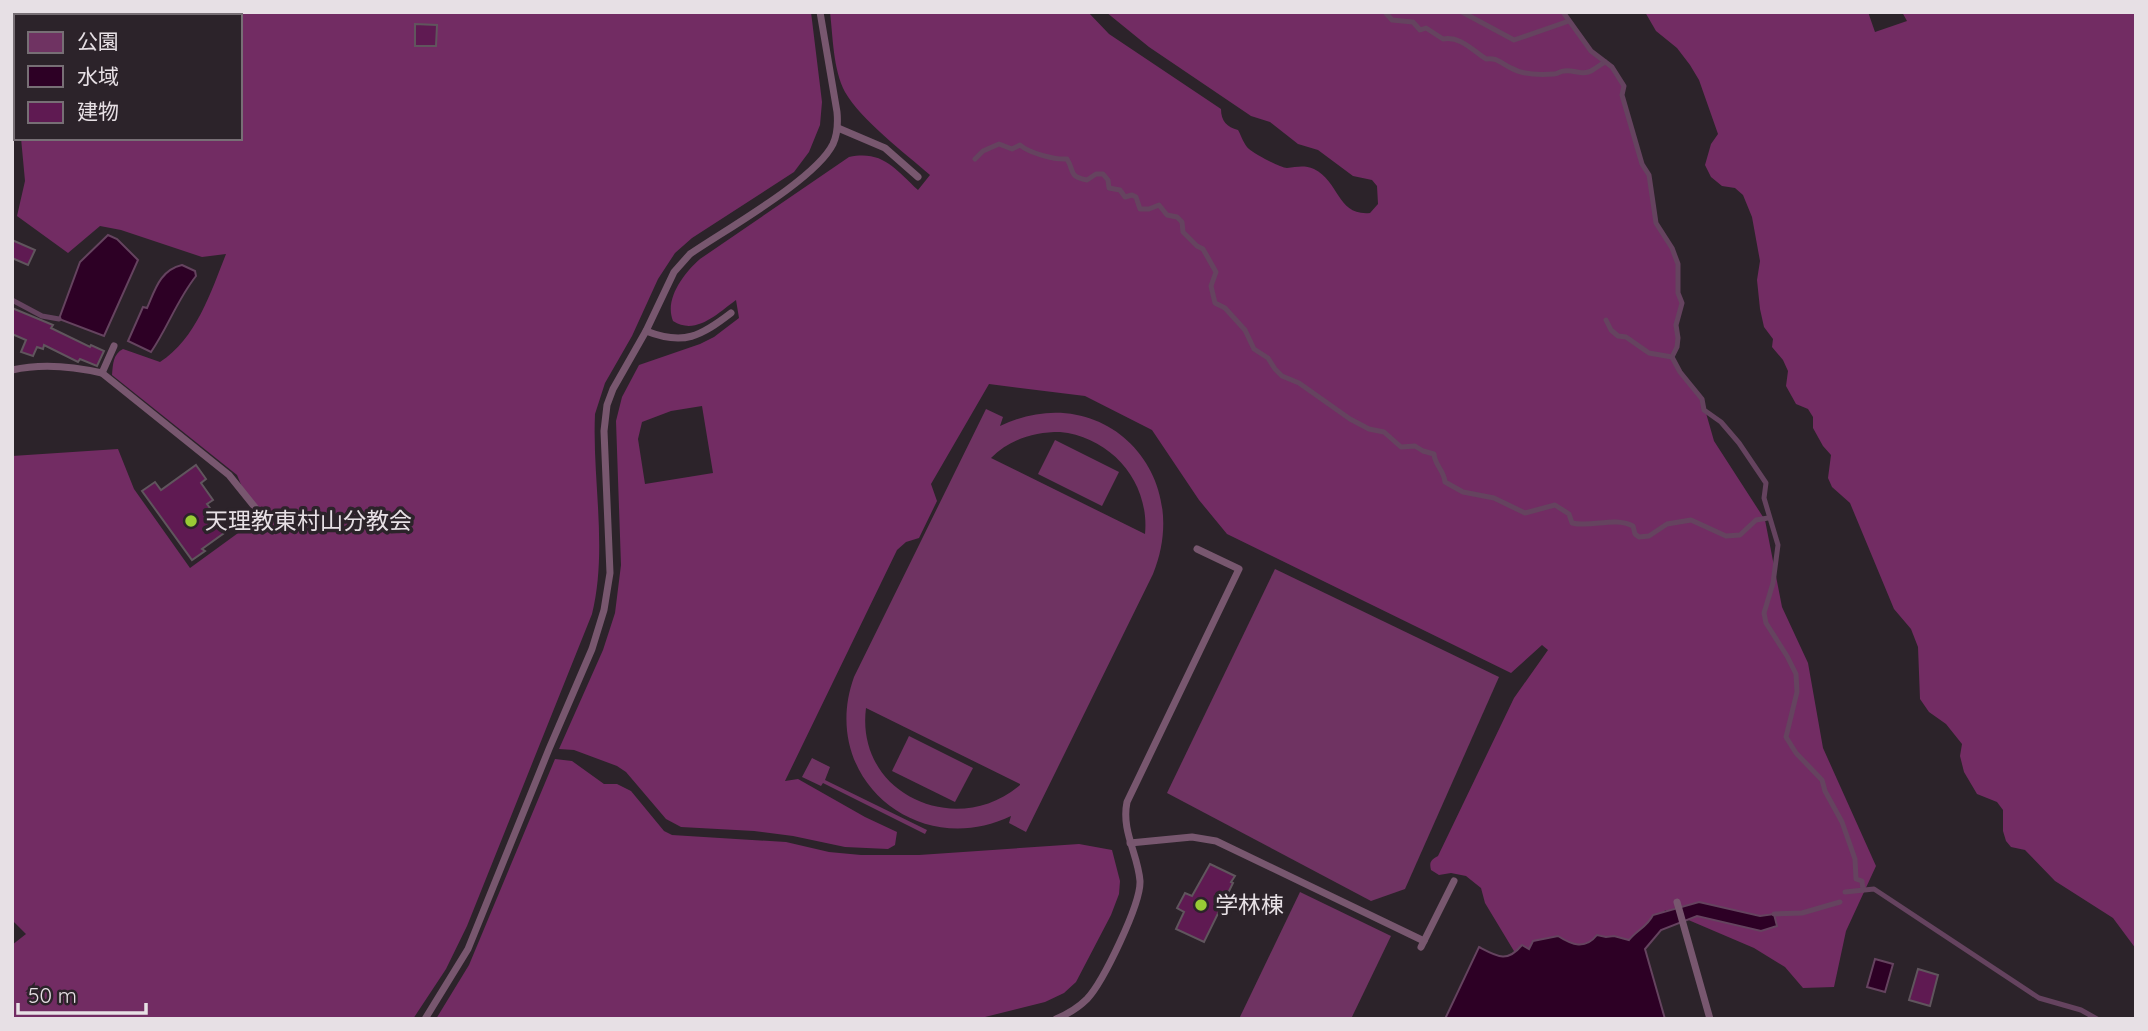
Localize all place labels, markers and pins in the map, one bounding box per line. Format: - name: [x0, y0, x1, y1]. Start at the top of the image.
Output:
- place label: 天理教東村山分教会: [205, 506, 412, 535]
- marker: 天理教東村山分教会: [183, 513, 199, 529]
- place label: 学林棟: [1215, 890, 1284, 919]
- marker: 学林棟: [1193, 897, 1209, 913]

